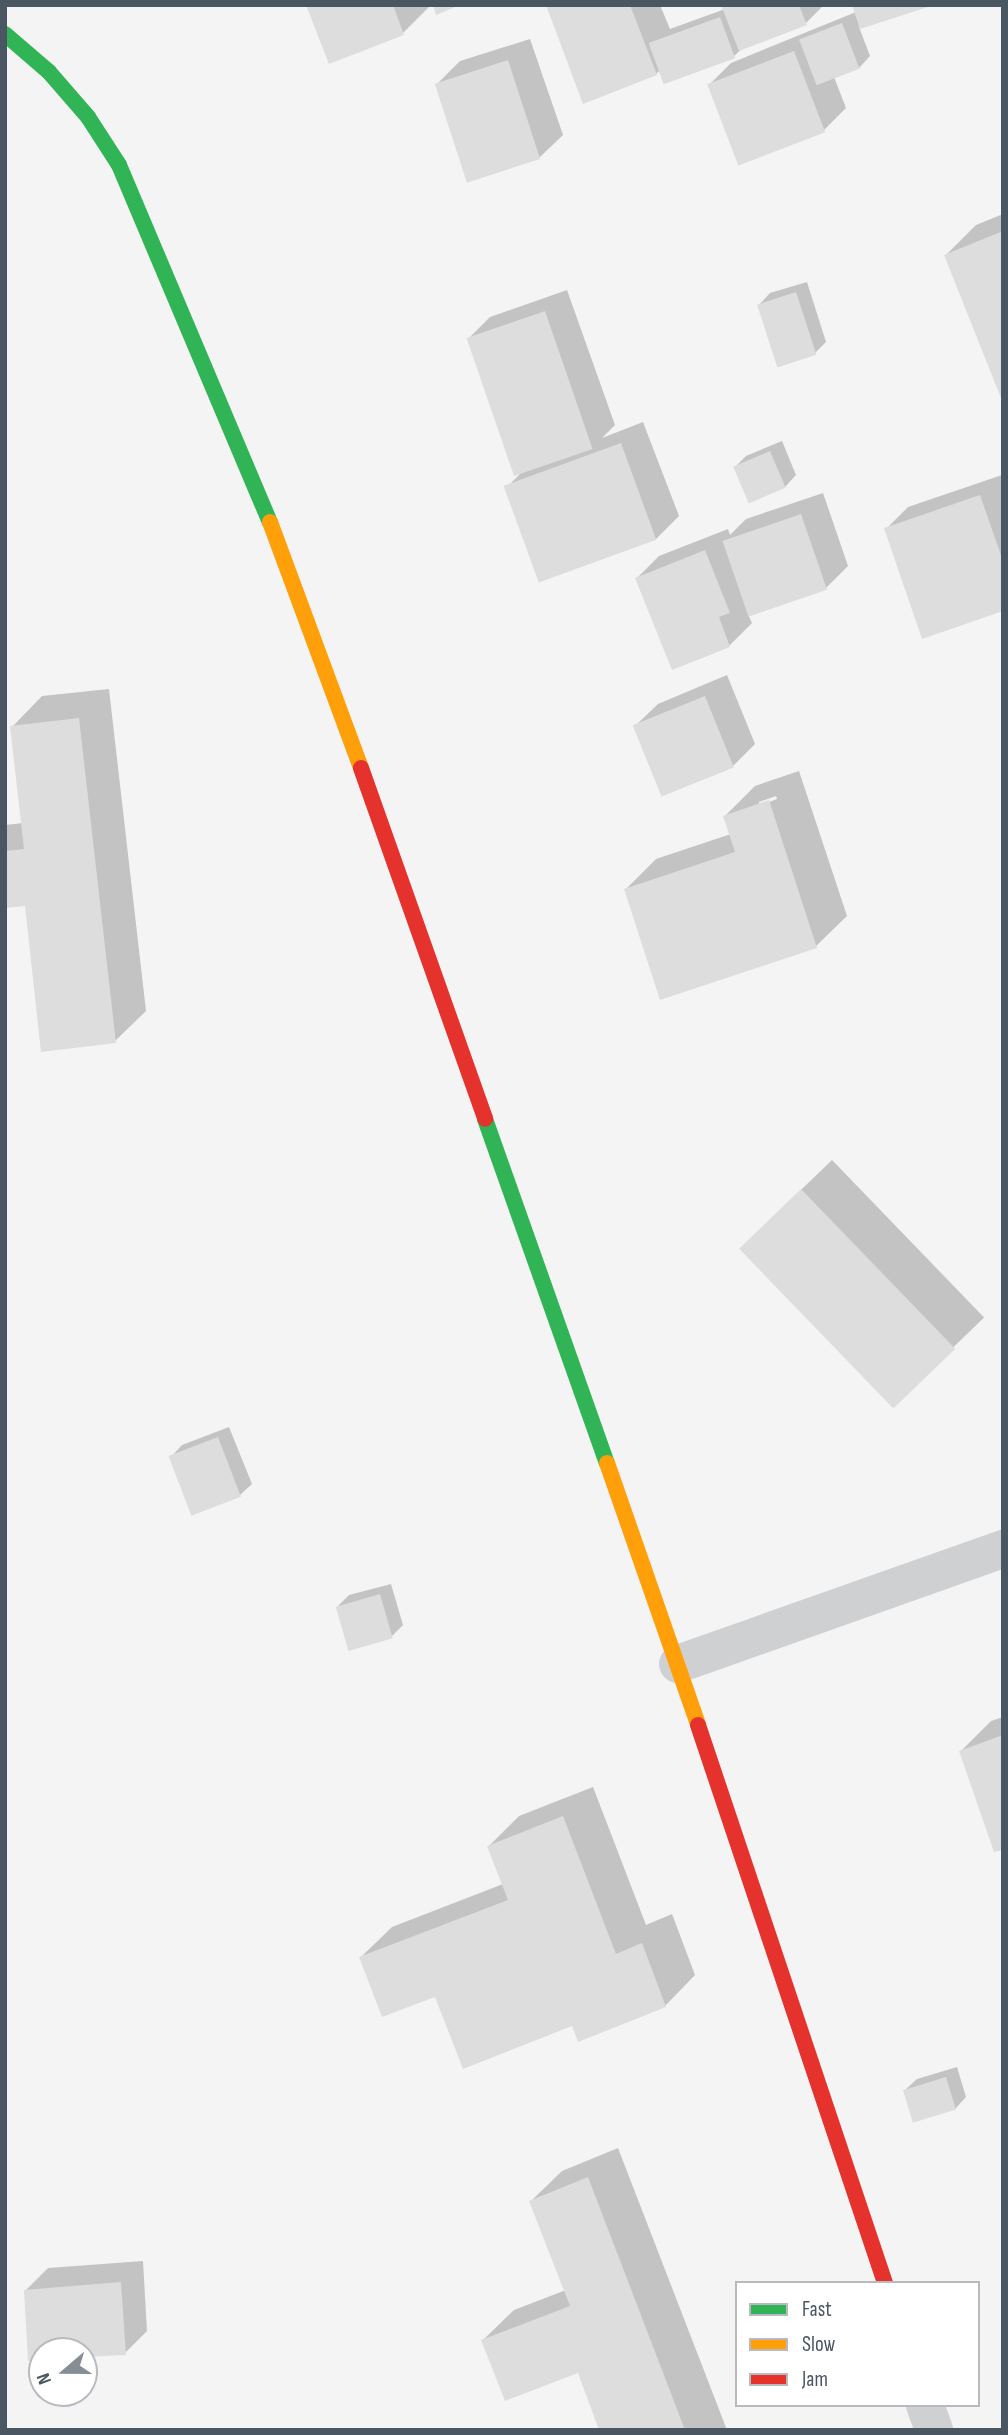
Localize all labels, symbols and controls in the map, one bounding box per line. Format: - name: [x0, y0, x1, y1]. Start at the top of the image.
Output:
- legend: [735, 2281, 980, 2407]
- text: Fast: [802, 2297, 832, 2322]
- text: Slow: [802, 2332, 835, 2357]
- north arrow: [28, 2337, 98, 2407]
- text: Jam: [802, 2367, 828, 2392]
- text: N: [32, 2370, 57, 2387]

